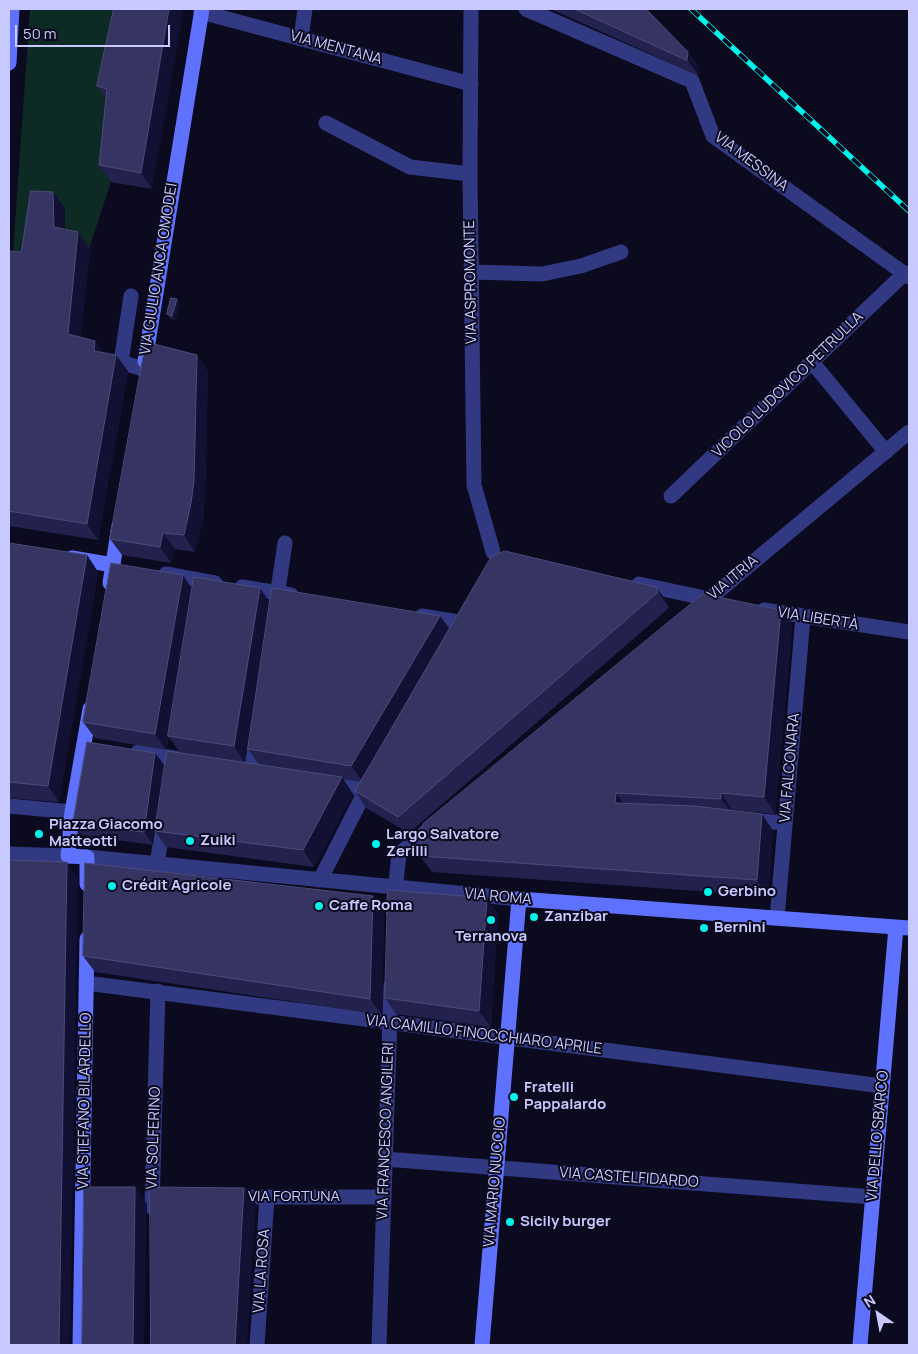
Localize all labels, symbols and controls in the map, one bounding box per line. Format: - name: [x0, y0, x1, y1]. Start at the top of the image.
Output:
- scale bar: [18, 15, 172, 47]
- text: 50 m: [23, 23, 57, 44]
- street label: VIA MENTANA: [288, 27, 384, 69]
- street label: VIA MESSINA: [711, 128, 791, 196]
- street label: VIA GIULIO ANCA OMODEI: [137, 182, 181, 356]
- street label: VIA ASPROMONTE: [461, 220, 481, 344]
- street label: VICOLO LUDOVICO PETRULLA: [709, 308, 867, 462]
- street label: VIA ITRIA: [704, 552, 762, 604]
- street label: VIA LIBERTÀ: [776, 604, 860, 634]
- street label: VIA FALCONARA: [776, 712, 804, 824]
- place label: Piazza Giacomo Matteotti: [49, 816, 163, 851]
- place label: Largo Salvatore Zerilli: [386, 826, 499, 861]
- marker: Piazza Giacomo Matteotti: [33, 828, 45, 840]
- place label: Zuiki: [200, 832, 236, 850]
- marker: Zuiki: [184, 835, 196, 847]
- marker: Largo Salvatore Zerilli: [370, 838, 382, 850]
- place label: Crédit Agricole: [122, 877, 231, 895]
- marker: Crédit Agricole: [106, 880, 118, 892]
- place label: Gerbino: [718, 883, 776, 901]
- street label: VIA ROMA: [464, 885, 532, 909]
- marker: Gerbino: [702, 886, 714, 898]
- place label: Caffe Roma: [329, 897, 412, 915]
- marker: Caffe Roma: [313, 900, 325, 912]
- place label: Zanzibar: [544, 908, 608, 926]
- marker: Zanzibar: [528, 911, 540, 923]
- marker: Terranova: [485, 914, 497, 926]
- place label: Bernini: [714, 919, 766, 937]
- marker: Bernini: [698, 922, 710, 934]
- place label: Terranova: [455, 928, 527, 946]
- street label: VIA CAMILLO FINOCCHIARO APRILE: [365, 1012, 603, 1058]
- street label: VIA STEFANO BILARDELLO: [74, 1013, 96, 1189]
- street label: VIA FRANCESCO ANGILERI: [374, 1042, 398, 1220]
- street label: VIA DELLO SBARCO: [863, 1070, 893, 1202]
- place label: Fratelli Pappalardo: [524, 1079, 606, 1114]
- street label: VIA SOLFERINO: [143, 1086, 165, 1190]
- marker: Fratelli Pappalardo: [508, 1091, 520, 1103]
- street label: VIA MARIO NUCCIO: [480, 1116, 510, 1248]
- street label: VIA CASTELFIDARDO: [559, 1164, 699, 1192]
- street label: VIA FORTUNA: [248, 1188, 340, 1206]
- place label: Sicily burger: [520, 1213, 611, 1231]
- marker: Sicily burger: [504, 1216, 516, 1228]
- street label: VIA LA ROSA: [250, 1228, 274, 1314]
- north arrow: [853, 1289, 903, 1339]
- text: N: [860, 1290, 879, 1312]

